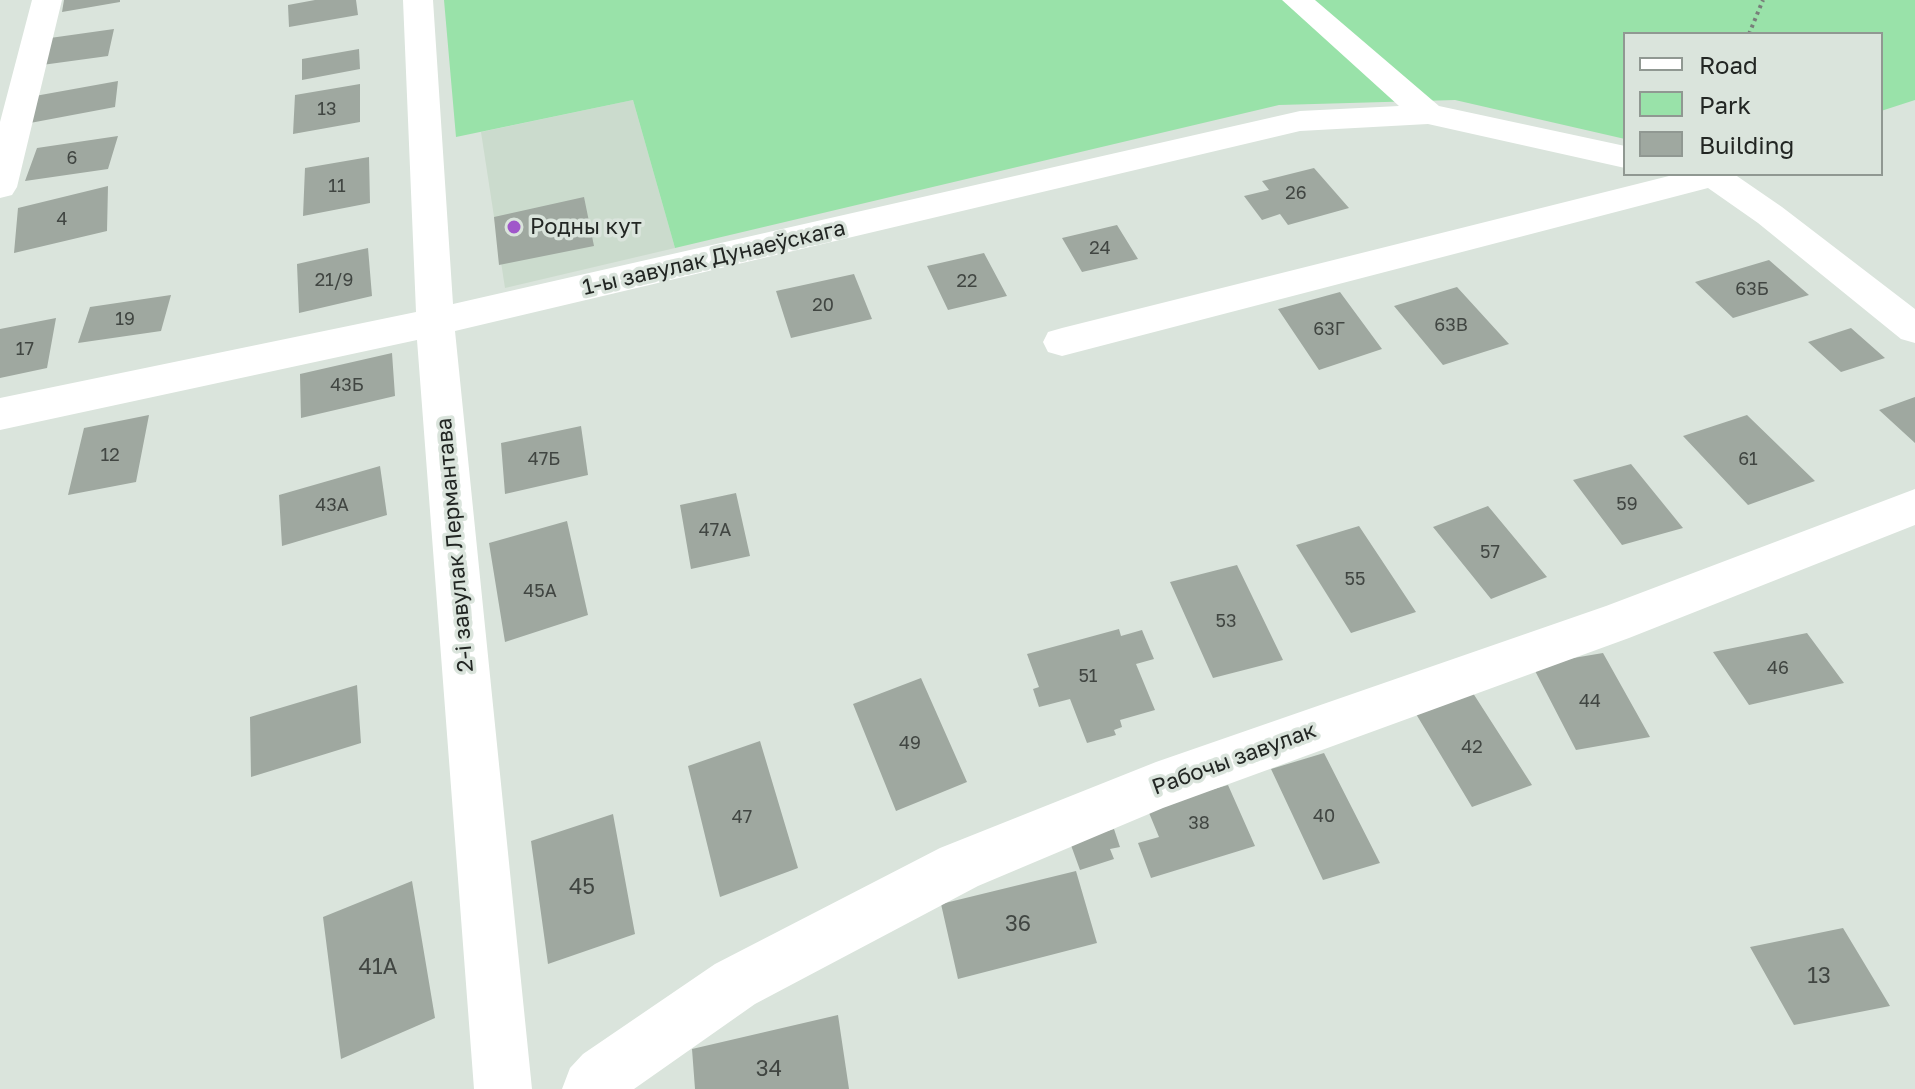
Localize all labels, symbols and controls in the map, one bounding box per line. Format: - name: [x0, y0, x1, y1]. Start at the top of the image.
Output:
- legend: [1623, 32, 1883, 176]
- text: Road: [1699, 50, 1758, 79]
- text: Park: [1699, 90, 1751, 119]
- house number: 13: [317, 98, 337, 120]
- text: Building: [1699, 130, 1794, 159]
- house number: 6: [67, 147, 77, 169]
- house number: 11: [328, 175, 346, 197]
- house number: 26: [1285, 182, 1307, 204]
- house number: 4: [57, 208, 67, 230]
- place label: Родны кут: [530, 214, 642, 240]
- street label: 1-ы завулак Дунаеўскага: [580, 215, 848, 301]
- marker: Родны кут: [505, 218, 523, 236]
- house number: 24: [1089, 237, 1111, 259]
- house number: 21/9: [315, 269, 353, 291]
- house number: 22: [957, 270, 977, 292]
- house number: 63Б: [1735, 278, 1769, 300]
- house number: 20: [812, 294, 834, 316]
- house number: 19: [115, 308, 135, 330]
- house number: 63В: [1434, 314, 1468, 336]
- house number: 63Г: [1313, 318, 1345, 340]
- house number: 17: [16, 338, 34, 360]
- house number: 43Б: [330, 374, 364, 396]
- street label: 2-і завулак Лермантава: [431, 417, 479, 673]
- house number: 12: [100, 444, 120, 466]
- house number: 47Б: [528, 448, 560, 470]
- house number: 61: [1738, 448, 1758, 470]
- house number: 59: [1616, 493, 1638, 515]
- house number: 43А: [315, 494, 349, 516]
- house number: 47А: [699, 519, 731, 541]
- house number: 57: [1480, 541, 1500, 563]
- house number: 55: [1345, 568, 1365, 590]
- house number: 45А: [523, 580, 557, 602]
- house number: 53: [1216, 610, 1236, 632]
- house number: 46: [1767, 657, 1789, 679]
- house number: 51: [1078, 665, 1098, 687]
- house number: 44: [1579, 690, 1601, 712]
- street label: Рабочы завулак: [1148, 717, 1320, 801]
- house number: 49: [899, 732, 921, 754]
- house number: 42: [1461, 736, 1483, 758]
- house number: 40: [1313, 805, 1335, 827]
- house number: 47: [732, 806, 752, 828]
- house number: 38: [1188, 812, 1210, 834]
- house number: 45: [569, 874, 595, 900]
- house number: 36: [1005, 911, 1031, 937]
- house number: 41А: [359, 954, 397, 980]
- house number: 13: [1807, 963, 1831, 989]
- house number: 34: [756, 1056, 782, 1082]

